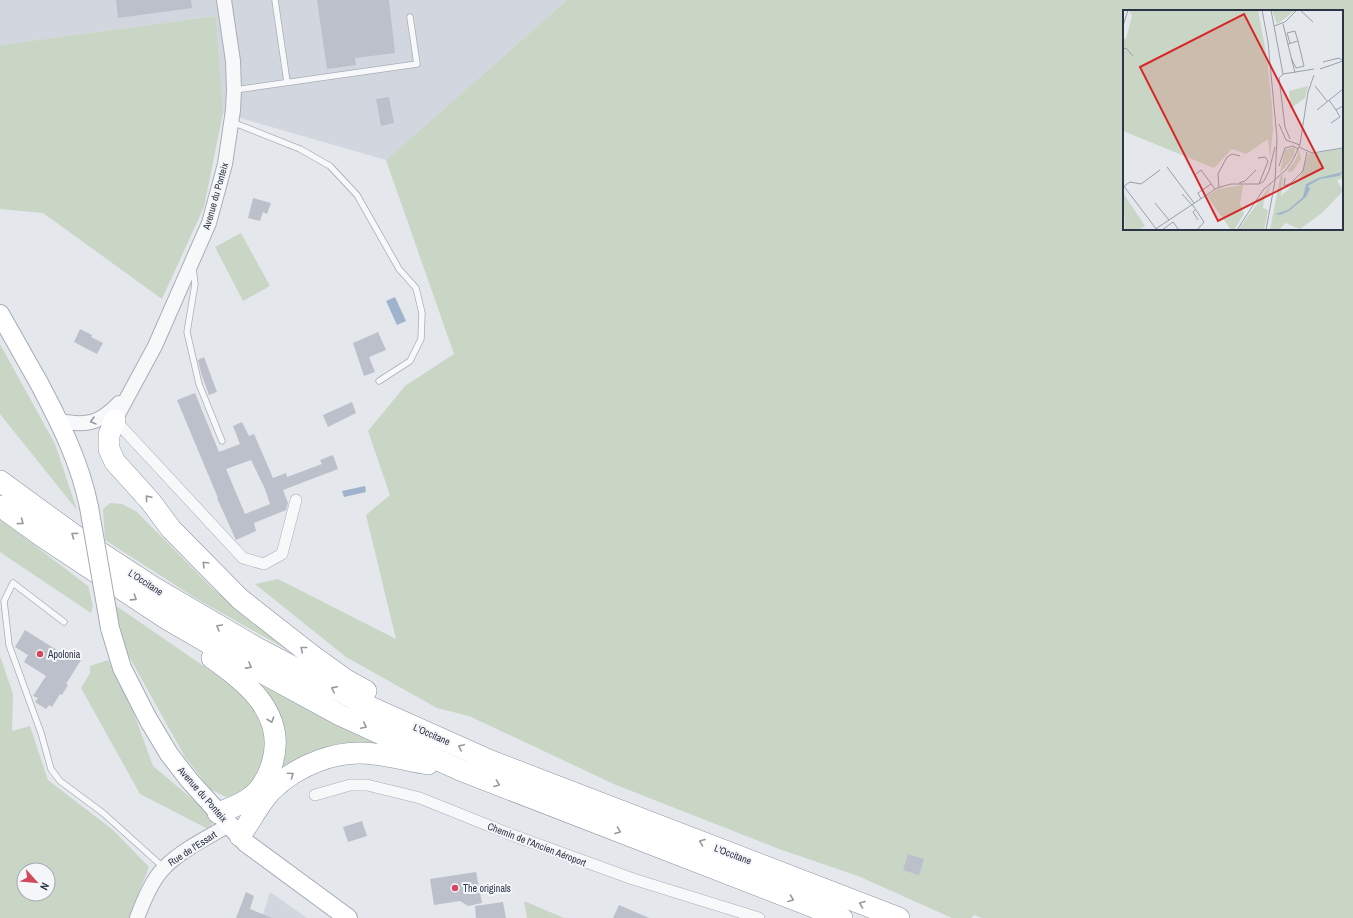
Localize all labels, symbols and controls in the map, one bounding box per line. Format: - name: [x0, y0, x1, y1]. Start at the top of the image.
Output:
- inset map: [1123, 10, 1343, 230]
- street label: Avenue du Ponteix: [199, 160, 232, 232]
- one-way arrow: [90, 416, 97, 425]
- one-way arrow: [145, 496, 152, 503]
- one-way arrow: [17, 517, 24, 524]
- one-way arrow: [71, 532, 78, 540]
- one-way arrow: [203, 561, 210, 569]
- street label: L'Occitane: [126, 566, 166, 599]
- one-way arrow: [129, 593, 136, 600]
- one-way arrow: [216, 625, 223, 632]
- one-way arrow: [301, 647, 308, 654]
- place label: Apolonia: [47, 648, 81, 661]
- marker: Apolonia: [35, 649, 45, 659]
- one-way arrow: [245, 661, 252, 668]
- one-way arrow: [330, 686, 338, 694]
- one-way arrow: [266, 716, 274, 723]
- one-way arrow: [360, 721, 368, 729]
- street label: L'Occitane: [411, 721, 453, 748]
- one-way arrow: [457, 744, 465, 752]
- street label: Avenue du Ponteix: [174, 763, 231, 825]
- one-way arrow: [287, 773, 294, 780]
- one-way arrow: [493, 780, 500, 788]
- street label: Chemin de l'Ancien Aéroport: [486, 820, 589, 870]
- one-way arrow: [614, 827, 621, 835]
- street label: Rue de l'Essart: [166, 828, 220, 869]
- one-way arrow: [698, 839, 705, 847]
- street label: L'Occitane: [712, 841, 754, 868]
- north arrow: [16, 862, 56, 902]
- text: N: [37, 880, 53, 893]
- place label: The originals: [463, 882, 511, 895]
- marker: The originals: [450, 883, 460, 893]
- one-way arrow: [788, 894, 795, 902]
- one-way arrow: [859, 901, 867, 909]

